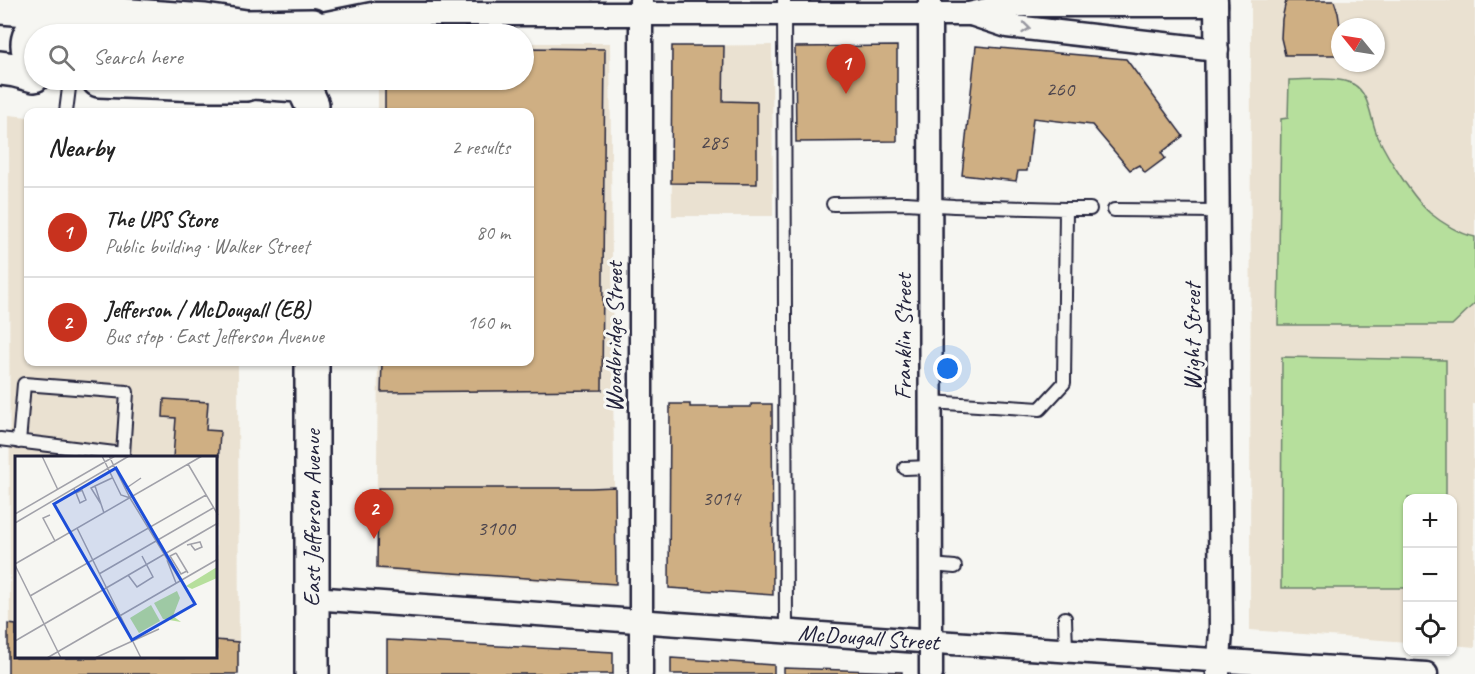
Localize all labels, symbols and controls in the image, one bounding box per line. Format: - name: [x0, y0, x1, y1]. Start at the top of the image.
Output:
- north arrow: [1331, 18, 1385, 72]
- one-way arrow: [1021, 22, 1030, 34]
- search box: [24, 24, 534, 90]
- icon: search: [45, 41, 78, 74]
- text: Search here: [93, 43, 183, 71]
- pin: 1: [826, 44, 866, 94]
- house number: 260: [1046, 76, 1076, 102]
- house number: 285: [700, 129, 730, 155]
- text: Nearby: [48, 131, 113, 164]
- text: 2 results: [451, 135, 510, 160]
- text: The UPS Store: [105, 206, 217, 234]
- text: 1: [63, 220, 72, 245]
- text: 80 m: [476, 220, 510, 245]
- text: Public building · Walker Street: [105, 234, 309, 259]
- street label: Woodbridge Street: [599, 260, 629, 412]
- street label: Franklin Street: [888, 272, 918, 400]
- street label: Wight Street: [1177, 280, 1207, 391]
- text: Jefferson / McDougall (EB): [105, 296, 310, 324]
- text: 2: [63, 310, 72, 335]
- text: 160 m: [467, 310, 510, 335]
- text: Bus stop · East Jefferson Avenue: [105, 324, 324, 349]
- your location: [933, 354, 962, 383]
- street label: East Jefferson Avenue: [297, 427, 327, 607]
- inset map: [15, 456, 218, 659]
- house number: 3014: [702, 485, 742, 511]
- pin: 2: [354, 490, 394, 539]
- map controls: [1403, 494, 1457, 656]
- button: +: [1403, 494, 1457, 548]
- house number: 3100: [477, 515, 516, 541]
- button: −: [1403, 548, 1457, 602]
- button: locate: [1403, 602, 1457, 656]
- street label: McDougall Street: [797, 617, 942, 657]

